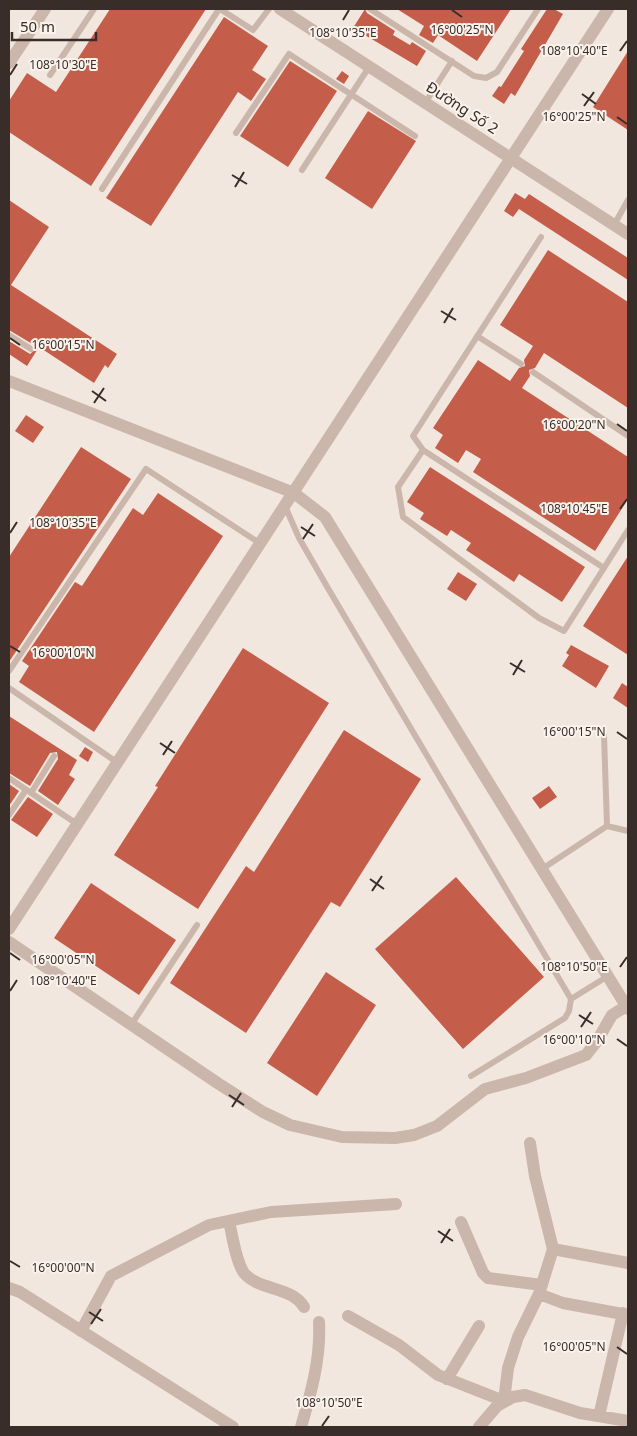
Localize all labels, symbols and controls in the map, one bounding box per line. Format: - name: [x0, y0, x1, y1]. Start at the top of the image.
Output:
- scale bar: [12, 10, 96, 42]
- text: 50 m: [20, 16, 55, 36]
- text: 16°00'25"N: [430, 21, 494, 38]
- text: 108°10'35"E: [309, 24, 377, 41]
- text: 108°10'40"E: [540, 42, 608, 59]
- text: 108°10'30"E: [29, 56, 97, 73]
- street label: Đường Số 2: [423, 76, 503, 138]
- text: 16°00'25"N: [542, 108, 606, 125]
- text: 16°00'15"N: [31, 336, 95, 353]
- text: 16°00'20"N: [542, 416, 606, 433]
- text: 108°10'45"E: [540, 500, 608, 517]
- text: 108°10'35"E: [29, 514, 97, 531]
- text: 16°00'10"N: [31, 644, 95, 661]
- text: 16°00'15"N: [542, 723, 606, 740]
- text: 16°00'05"N: [31, 951, 95, 968]
- text: 108°10'50"E: [540, 958, 608, 975]
- text: 108°10'40"E: [29, 972, 97, 989]
- text: 16°00'10"N: [542, 1031, 606, 1048]
- text: 16°00'00"N: [31, 1259, 95, 1276]
- text: 16°00'05"N: [542, 1338, 606, 1355]
- text: 108°10'50"E: [295, 1394, 363, 1411]

